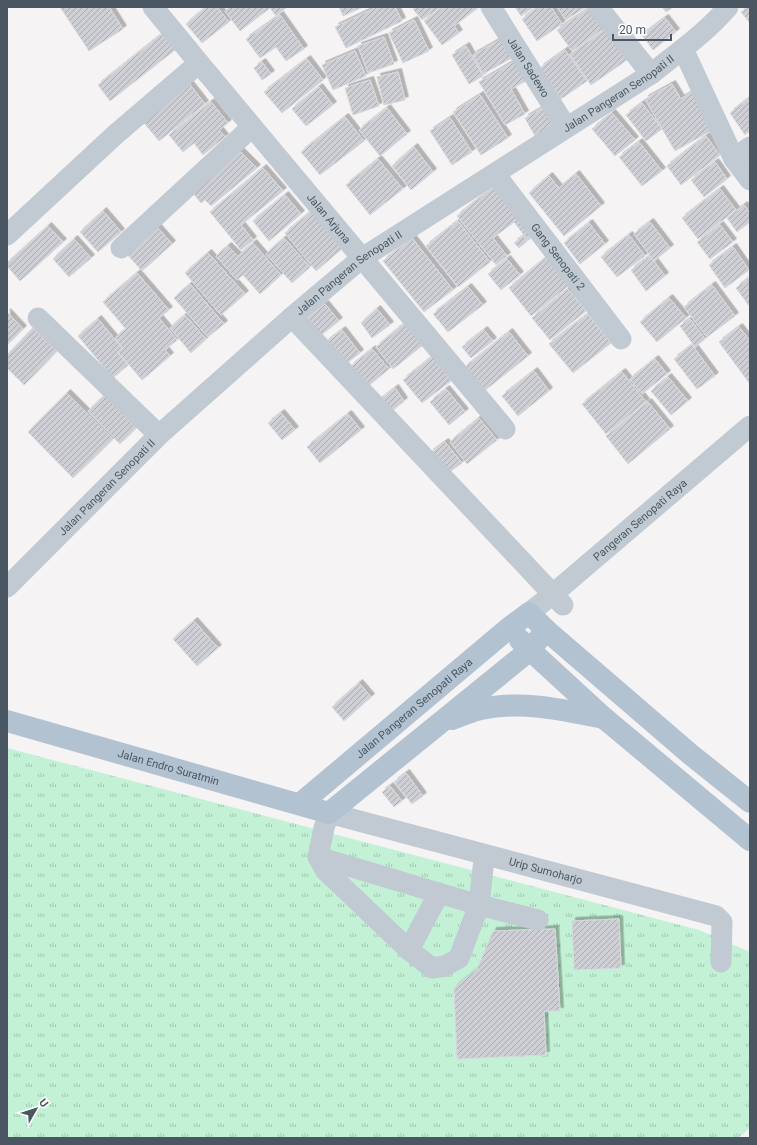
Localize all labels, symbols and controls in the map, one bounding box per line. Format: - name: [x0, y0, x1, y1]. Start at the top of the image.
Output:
- scale bar: [613, 16, 671, 42]
- text: 20 m: [619, 23, 646, 37]
- street label: Jalan Sadewo: [504, 35, 552, 100]
- street label: Jalan Pangeran Senopati II: [561, 52, 677, 135]
- street label: Jalan Arjuna: [304, 191, 353, 246]
- street label: Gang Senopati 2: [528, 221, 587, 293]
- street label: Jalan Pangeran Senopati II: [293, 228, 405, 318]
- street label: Jalan Pangeran Senopati II: [56, 437, 158, 538]
- street label: Pangeran Senopati Raya: [591, 477, 690, 564]
- street label: Jalan Pangeran Senopati Raya: [353, 656, 475, 761]
- street label: Jalan Endro Suratmin: [116, 747, 221, 788]
- street label: Urip Sumoharjo: [507, 855, 584, 887]
- north arrow: [16, 1089, 56, 1129]
- text: U: [36, 1096, 51, 1110]

